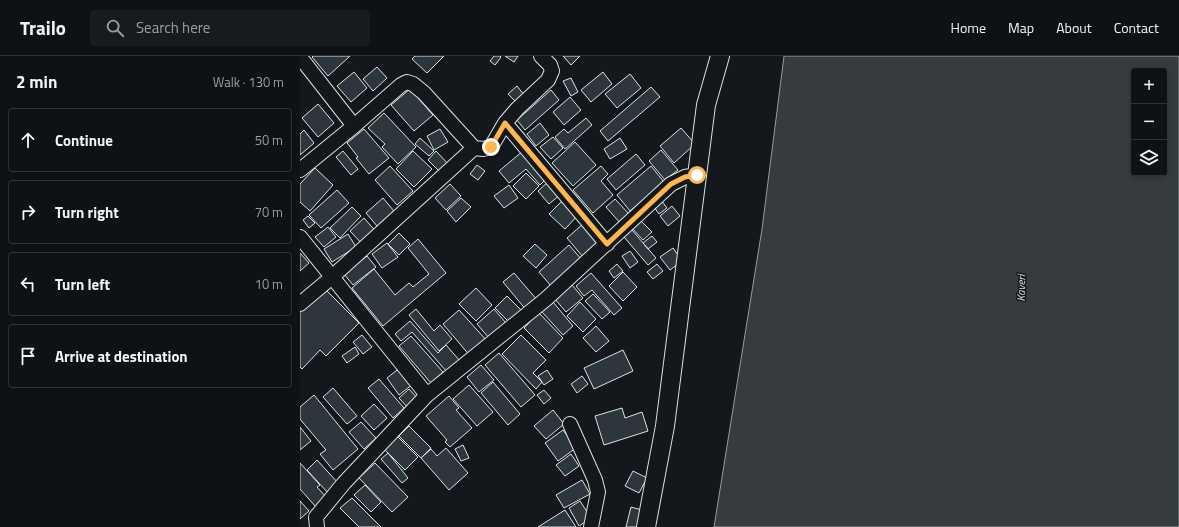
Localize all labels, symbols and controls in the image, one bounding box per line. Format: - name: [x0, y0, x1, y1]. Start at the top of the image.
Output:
- search box: [90, 10, 370, 46]
- text: Trailo: [20, 13, 66, 42]
- text: Search here: [136, 16, 210, 39]
- icon: search: [104, 17, 126, 39]
- text: Home: [951, 17, 986, 38]
- text: Map: [1008, 17, 1034, 38]
- text: About: [1056, 17, 1092, 38]
- text: Contact: [1114, 17, 1159, 38]
- map controls: [1131, 68, 1167, 176]
- button: +: [1131, 68, 1167, 104]
- text: 2 min: [16, 69, 57, 95]
- text: Walk · 130 m: [213, 72, 284, 92]
- button: −: [1131, 104, 1167, 140]
- icon: ahead: [17, 129, 39, 151]
- text: Continue: [55, 129, 113, 152]
- text: 50 m: [255, 130, 283, 150]
- route end: [482, 138, 500, 156]
- button: layers: [1131, 140, 1167, 176]
- route start: [688, 166, 706, 184]
- icon: right: [17, 201, 39, 223]
- text: Turn right: [55, 201, 119, 224]
- text: 70 m: [255, 202, 283, 222]
- icon: left: [17, 273, 39, 295]
- text: Turn left: [55, 273, 110, 296]
- water label: Kaveri: [1013, 273, 1029, 301]
- text: 10 m: [255, 274, 283, 294]
- icon: arrive: [17, 345, 39, 367]
- text: Arrive at destination: [55, 345, 188, 368]

